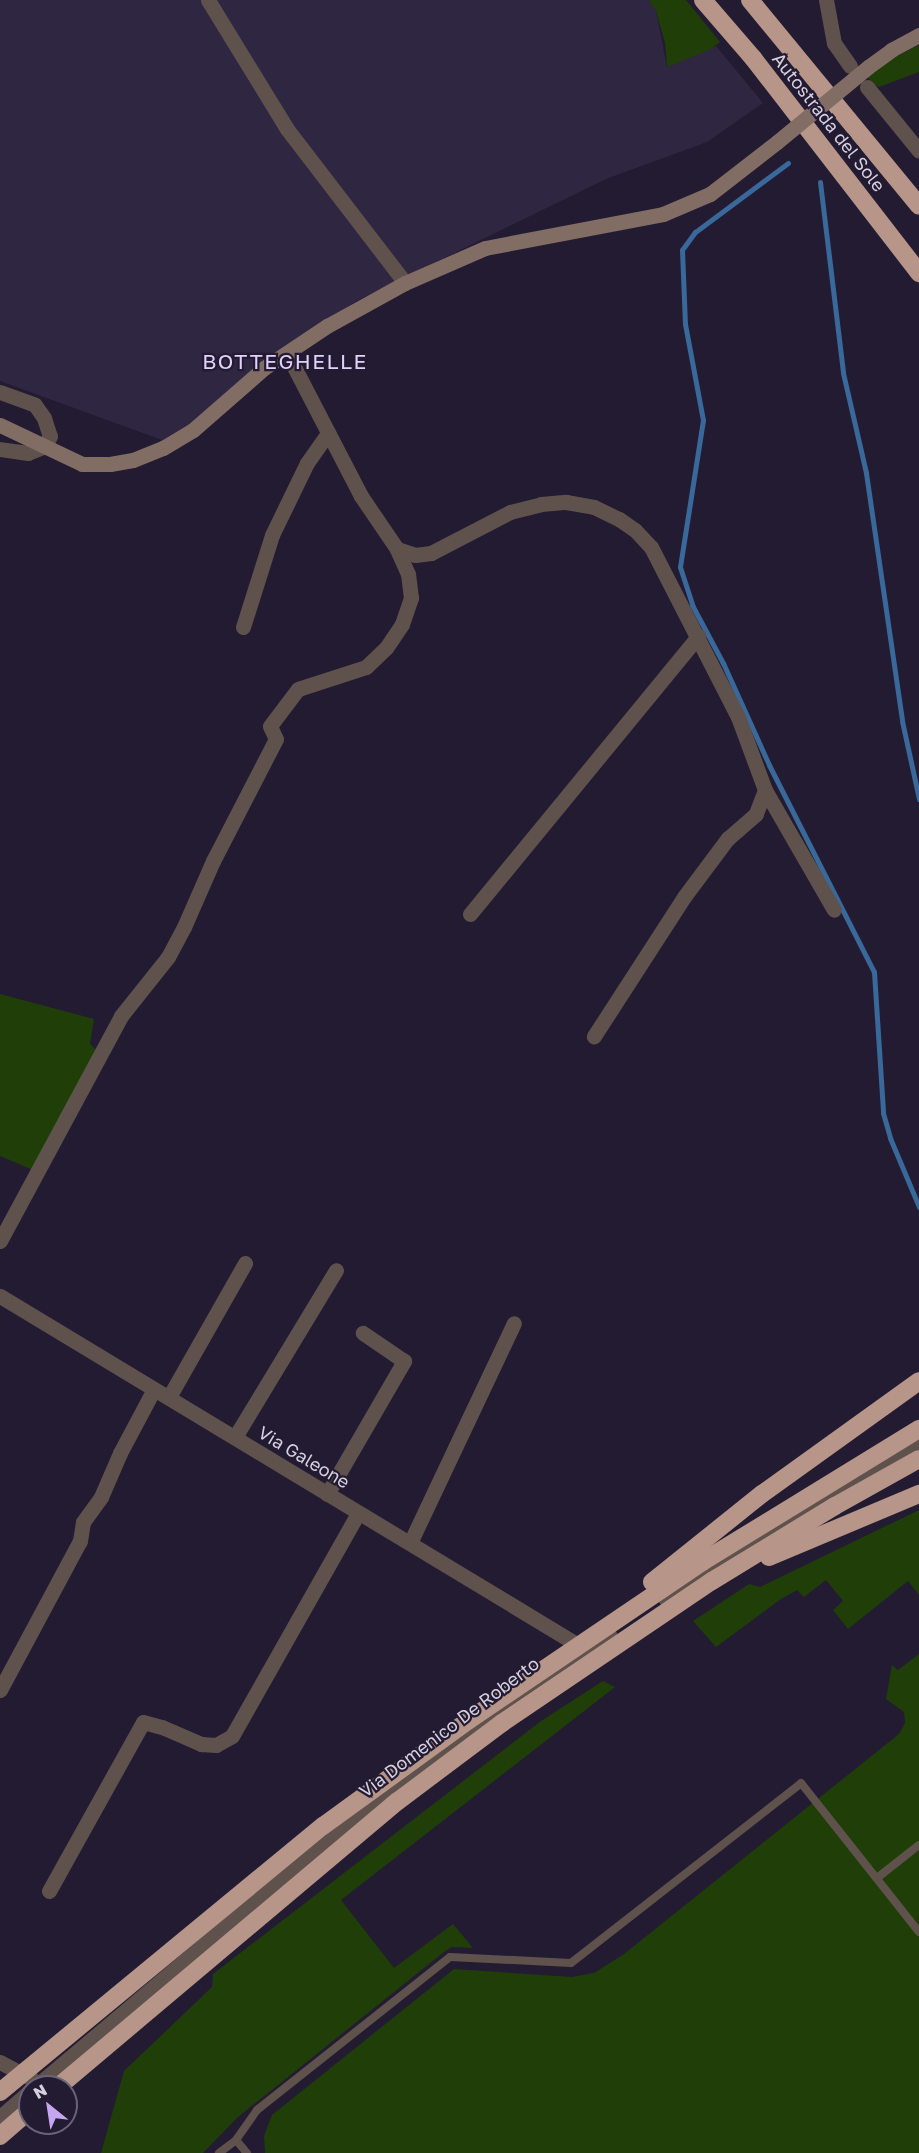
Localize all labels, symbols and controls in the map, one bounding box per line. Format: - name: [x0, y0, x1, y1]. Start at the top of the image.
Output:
- street label: Autostrada del Sole: [768, 48, 890, 196]
- district label: BOTTEGHELLE: [202, 348, 368, 374]
- street label: Via Galeone: [254, 1421, 354, 1493]
- street label: Via Domenico De Roberto: [355, 1652, 543, 1802]
- north arrow: [18, 2075, 78, 2135]
- text: N: [30, 2079, 50, 2103]

